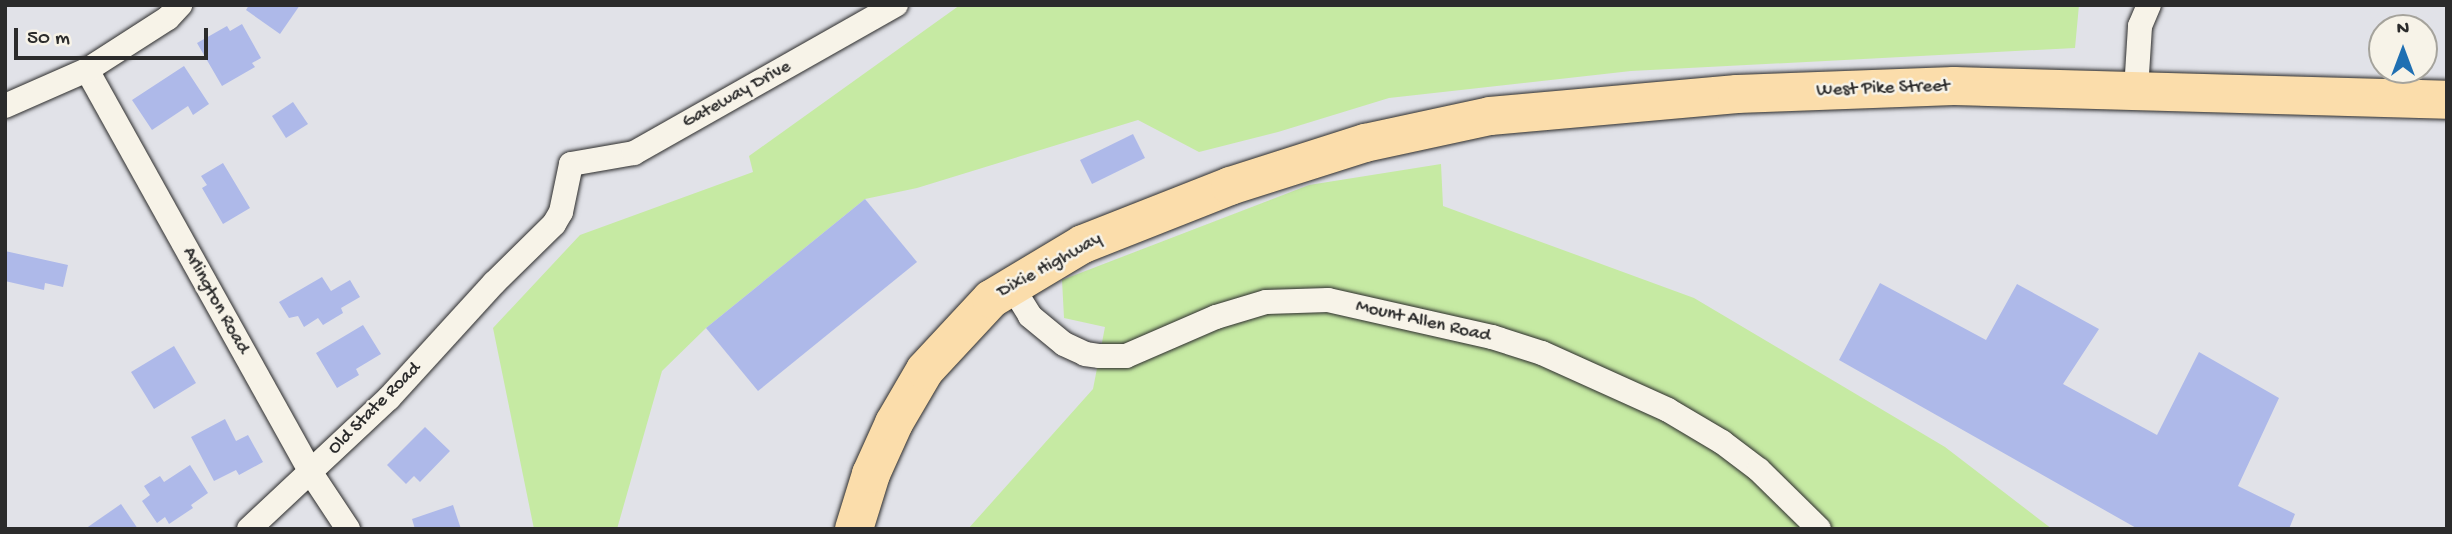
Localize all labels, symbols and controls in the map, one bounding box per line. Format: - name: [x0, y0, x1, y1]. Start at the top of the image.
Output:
- scale bar: [18, 14, 212, 58]
- north arrow: [2368, 14, 2438, 84]
- text: N: [2397, 18, 2409, 41]
- text: 50 m: [27, 27, 70, 52]
- street label: Gateway Drive: [679, 56, 795, 134]
- street label: West Pike Street: [1816, 75, 1950, 103]
- street label: Dixie Highway: [994, 228, 1106, 304]
- street label: Arlington Road: [176, 244, 254, 358]
- street label: Mount Allen Road: [1353, 295, 1493, 349]
- street label: Old State Road: [324, 358, 426, 460]

